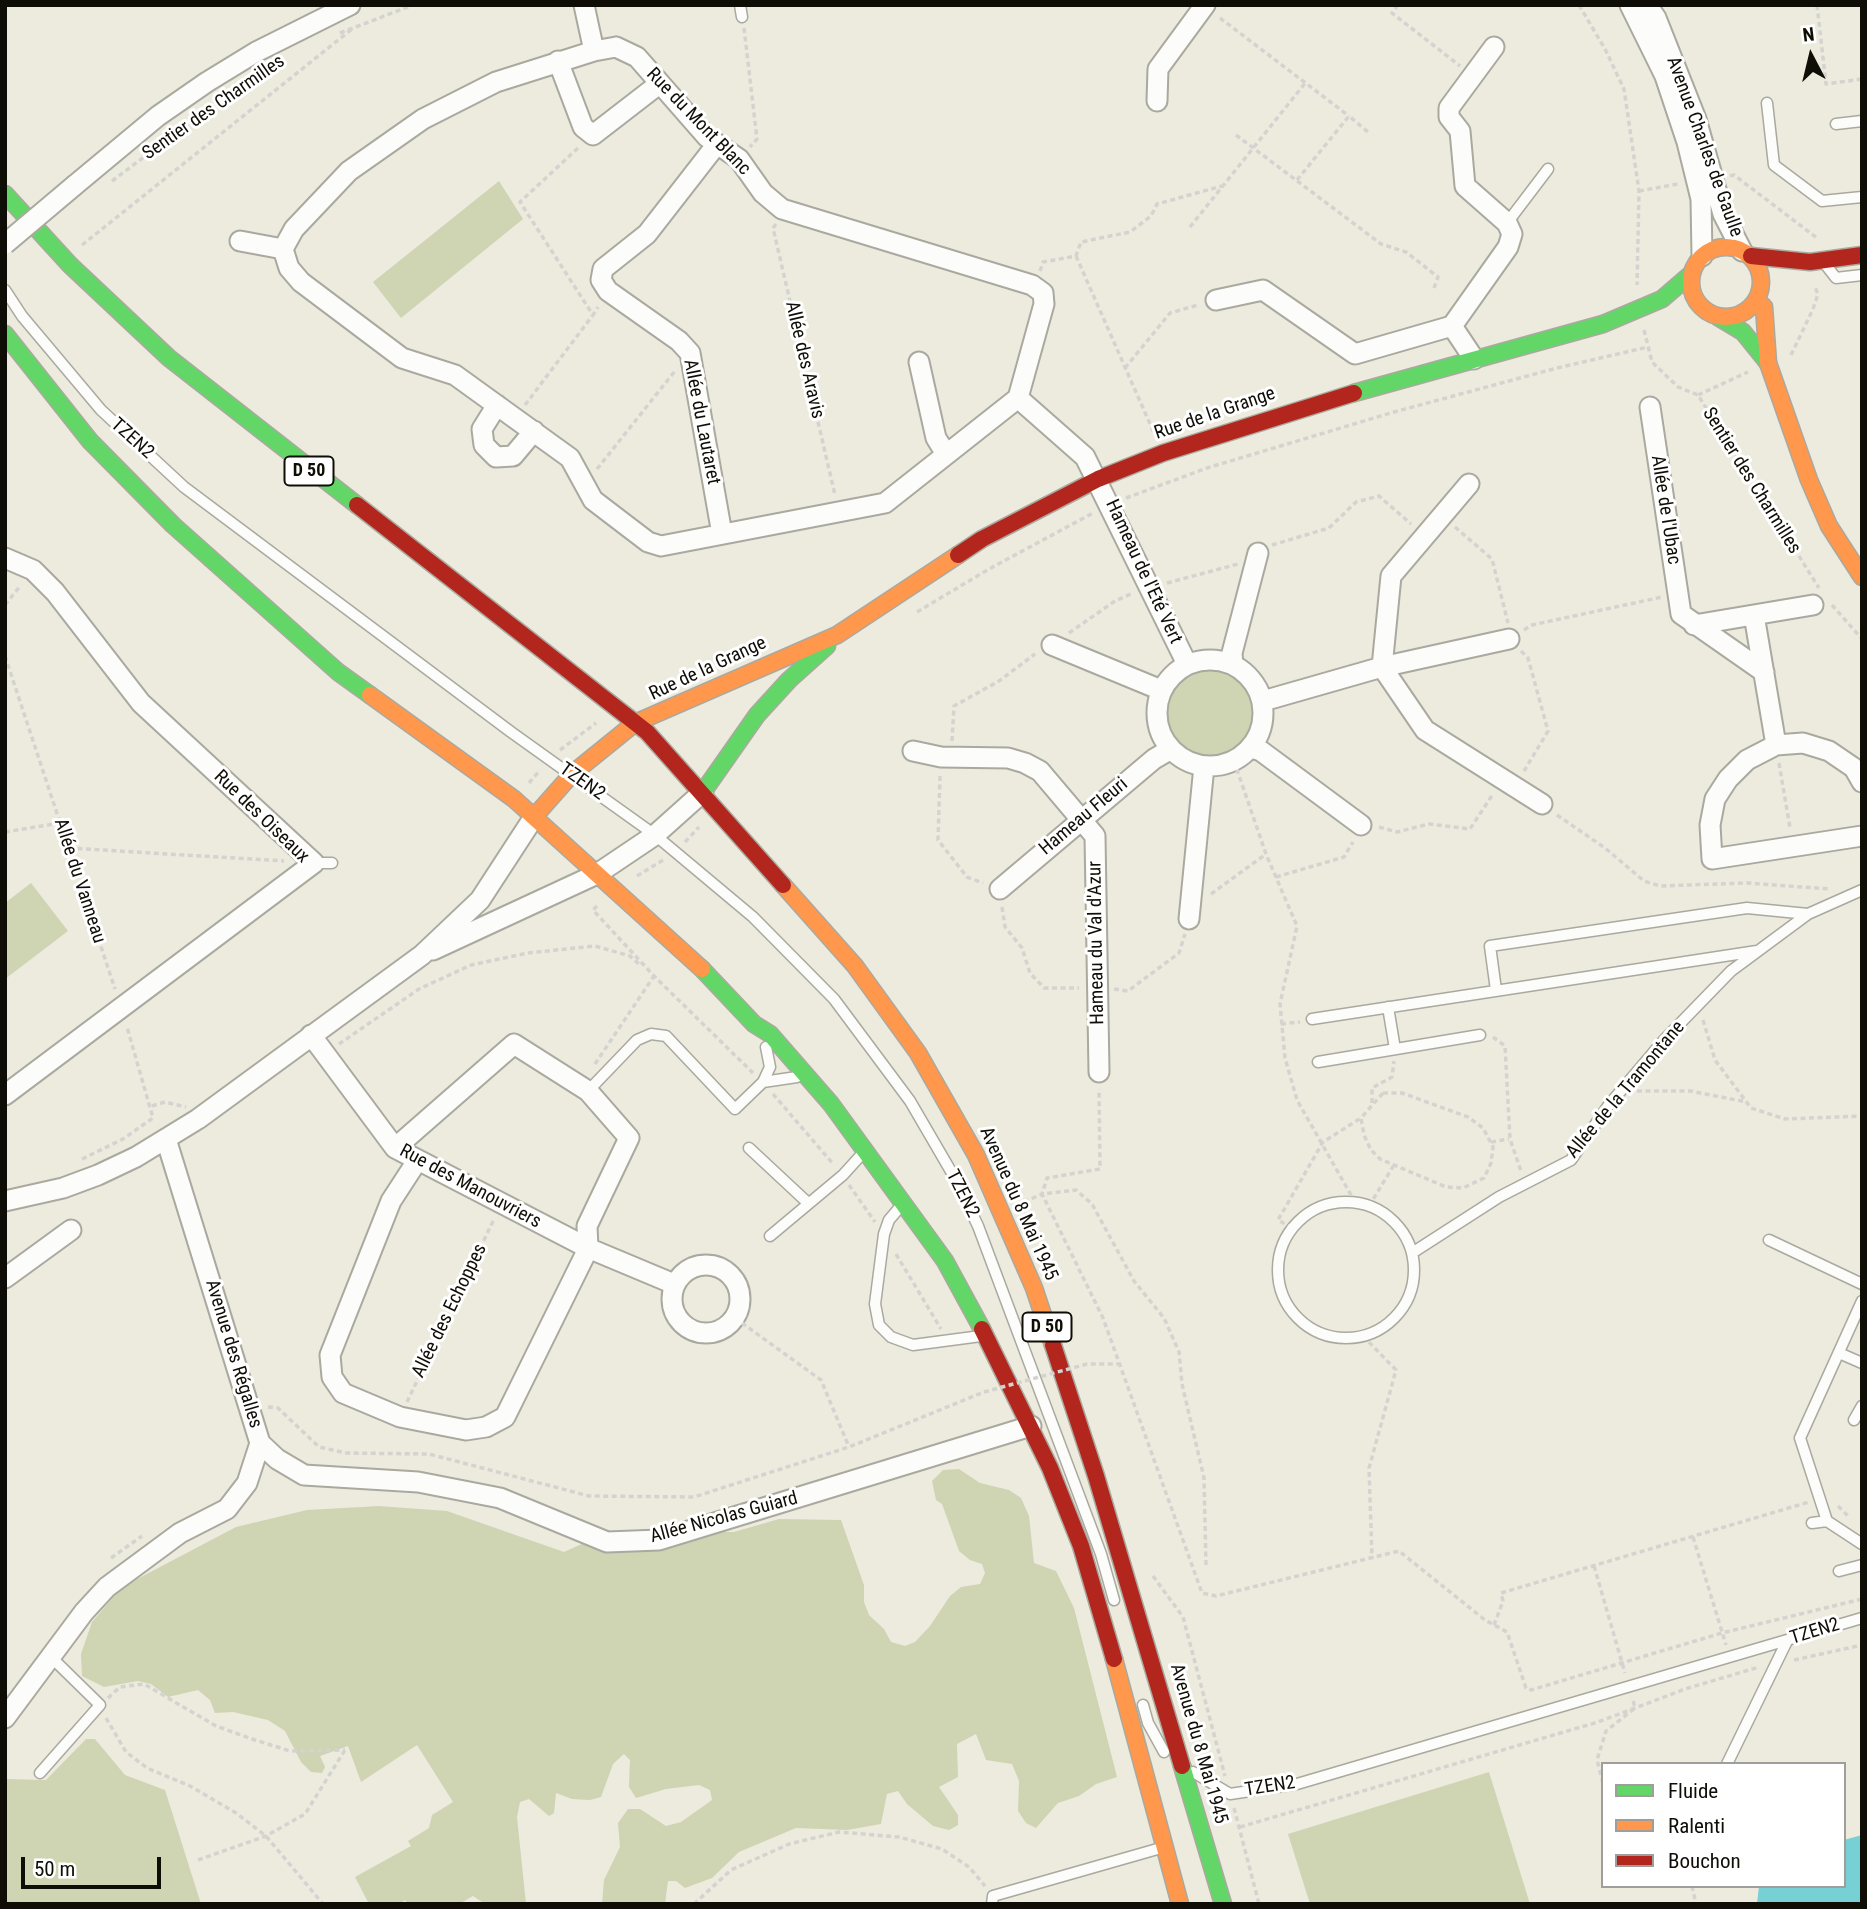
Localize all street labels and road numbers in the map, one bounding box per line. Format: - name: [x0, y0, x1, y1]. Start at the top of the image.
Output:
- street label: Sentier des Charmilles: [139, 50, 289, 166]
- street label: Avenue Charles de Gaulle: [1661, 54, 1747, 240]
- street label: Rue du Mont Blanc: [641, 64, 755, 180]
- street label: Allée des Aravis: [779, 299, 829, 421]
- street label: Allée du Lautaret: [678, 357, 724, 487]
- street label: Rue de la Grange: [1152, 383, 1278, 445]
- street label: Sentier des Charmilles: [1697, 404, 1805, 558]
- street label: TZEN2: [106, 414, 158, 464]
- street label: Allée de l'Ubac: [1645, 454, 1685, 566]
- road number: D 50: [284, 457, 334, 486]
- street label: Hameau de l'Eté Vert: [1100, 496, 1186, 648]
- street label: Rue de la Grange: [646, 632, 770, 706]
- street label: TZEN2: [555, 758, 609, 806]
- street label: Rue des Oiseaux: [209, 766, 313, 868]
- street label: Hameau Fleuri: [1035, 773, 1133, 861]
- street label: Allée du Vanneau: [48, 816, 110, 946]
- street label: Hameau du Val d'Azur: [1084, 861, 1110, 1025]
- street label: Allée de la Tramontane: [1562, 1017, 1690, 1163]
- street label: Avenue du 8 Mai 1945: [974, 1124, 1062, 1284]
- street label: Rue des Manouvriers: [395, 1140, 545, 1234]
- street label: TZEN2: [940, 1166, 984, 1222]
- street label: Allée des Echoppes: [408, 1240, 492, 1382]
- street label: Avenue des Régalles: [200, 1277, 266, 1431]
- road number: D 50: [1023, 1312, 1072, 1342]
- street label: Allée Nicolas Guiard: [648, 1487, 800, 1549]
- street label: TZEN2: [1788, 1614, 1842, 1650]
- street label: Avenue du 8 Mai 1945: [1164, 1661, 1232, 1827]
- street label: TZEN2: [1243, 1772, 1297, 1802]

